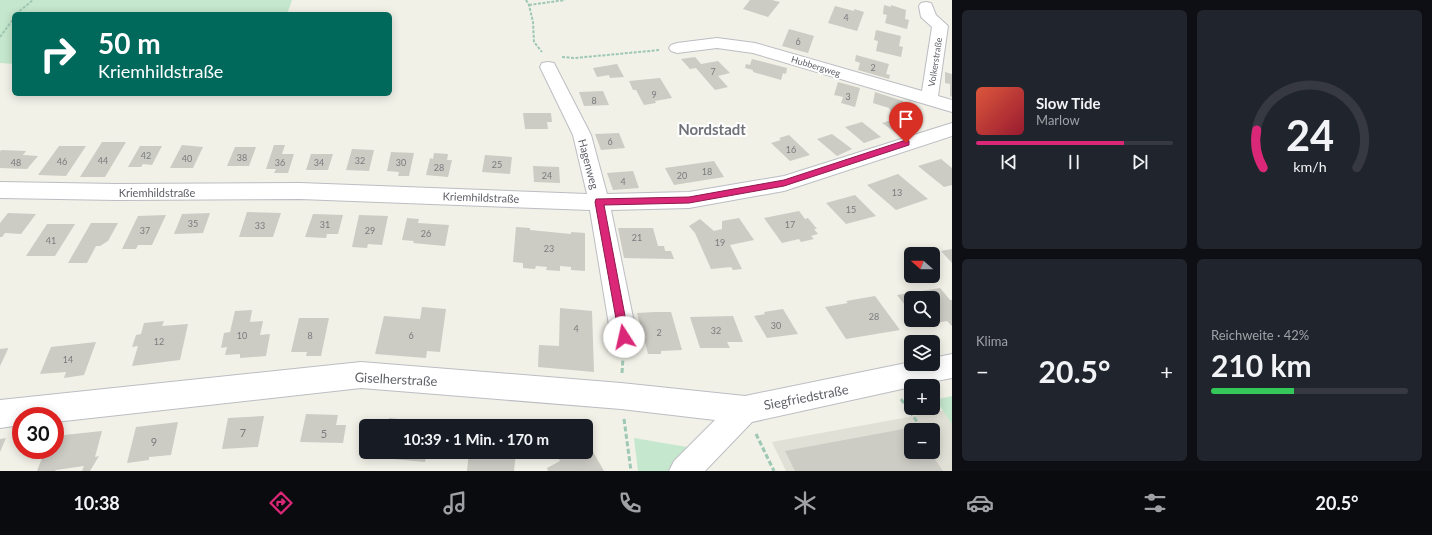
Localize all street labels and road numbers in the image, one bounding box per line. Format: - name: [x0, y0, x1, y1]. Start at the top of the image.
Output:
- street label: Volkerstraße: [926, 36, 944, 87]
- street label: Hubbergweg: [790, 53, 842, 79]
- street label: Hagenweg: [576, 138, 602, 191]
- street label: Kriemhildstraße: [119, 186, 195, 199]
- street label: Kriemhildstraße: [442, 189, 520, 205]
- street label: Giselherstraße: [354, 369, 438, 389]
- street label: Siegfriedstraße: [762, 381, 850, 413]

